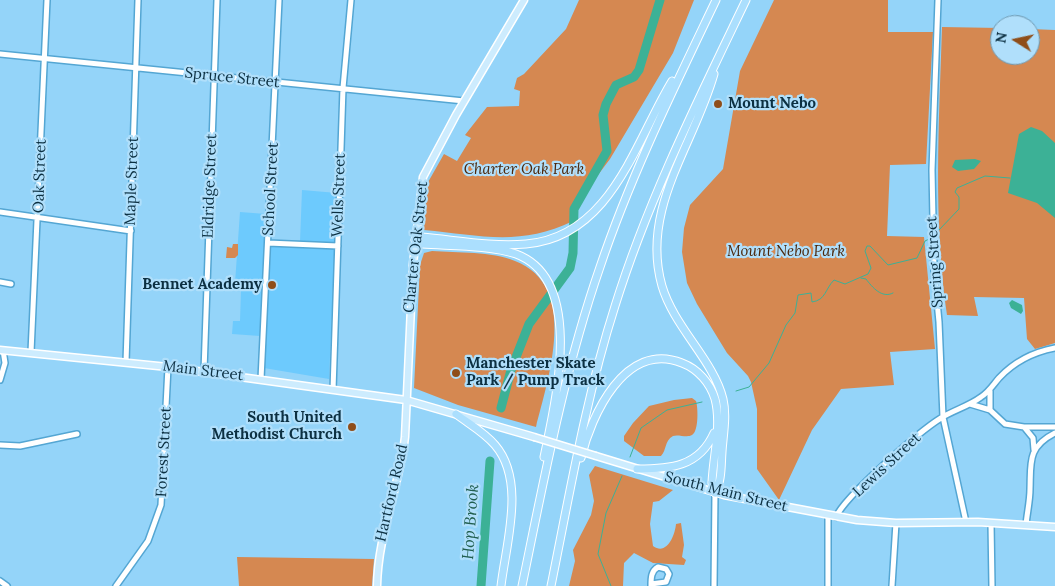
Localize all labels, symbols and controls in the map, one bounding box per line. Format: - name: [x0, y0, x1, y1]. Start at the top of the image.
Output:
- north arrow: [990, 15, 1040, 65]
- text: N: [991, 31, 1011, 44]
- street label: Spruce Street: [184, 64, 280, 92]
- place label: Mount Nebo: [728, 95, 816, 113]
- marker: Mount Nebo: [712, 98, 724, 110]
- street label: Eldridge Street: [199, 133, 221, 239]
- street label: Maple Street: [121, 136, 143, 226]
- street label: Oak Street: [30, 139, 50, 213]
- street label: School Street: [260, 142, 282, 236]
- street label: Wells Street: [329, 153, 349, 237]
- park label: Charter Oak Park: [464, 161, 584, 179]
- street label: Charter Oak Street: [400, 180, 432, 314]
- street label: Spring Street: [923, 216, 947, 308]
- park label: Mount Nebo Park: [727, 243, 845, 261]
- place label: Bennet Academy: [142, 276, 262, 294]
- marker: Bennet Academy: [266, 279, 278, 291]
- place label: Manchester Skate Park / Pump Track: [466, 355, 605, 390]
- street label: Main Street: [162, 357, 244, 385]
- marker: Manchester Skate Park / Pump Track: [450, 367, 462, 379]
- street label: Forest Street: [153, 406, 175, 498]
- place label: South United Methodist Church: [211, 409, 342, 444]
- marker: South United Methodist Church: [346, 421, 358, 433]
- street label: Lewis Street: [849, 429, 925, 501]
- street label: Hartford Road: [372, 442, 412, 544]
- street label: South Main Street: [663, 468, 789, 516]
- water label: Hop Brook: [459, 484, 483, 560]

